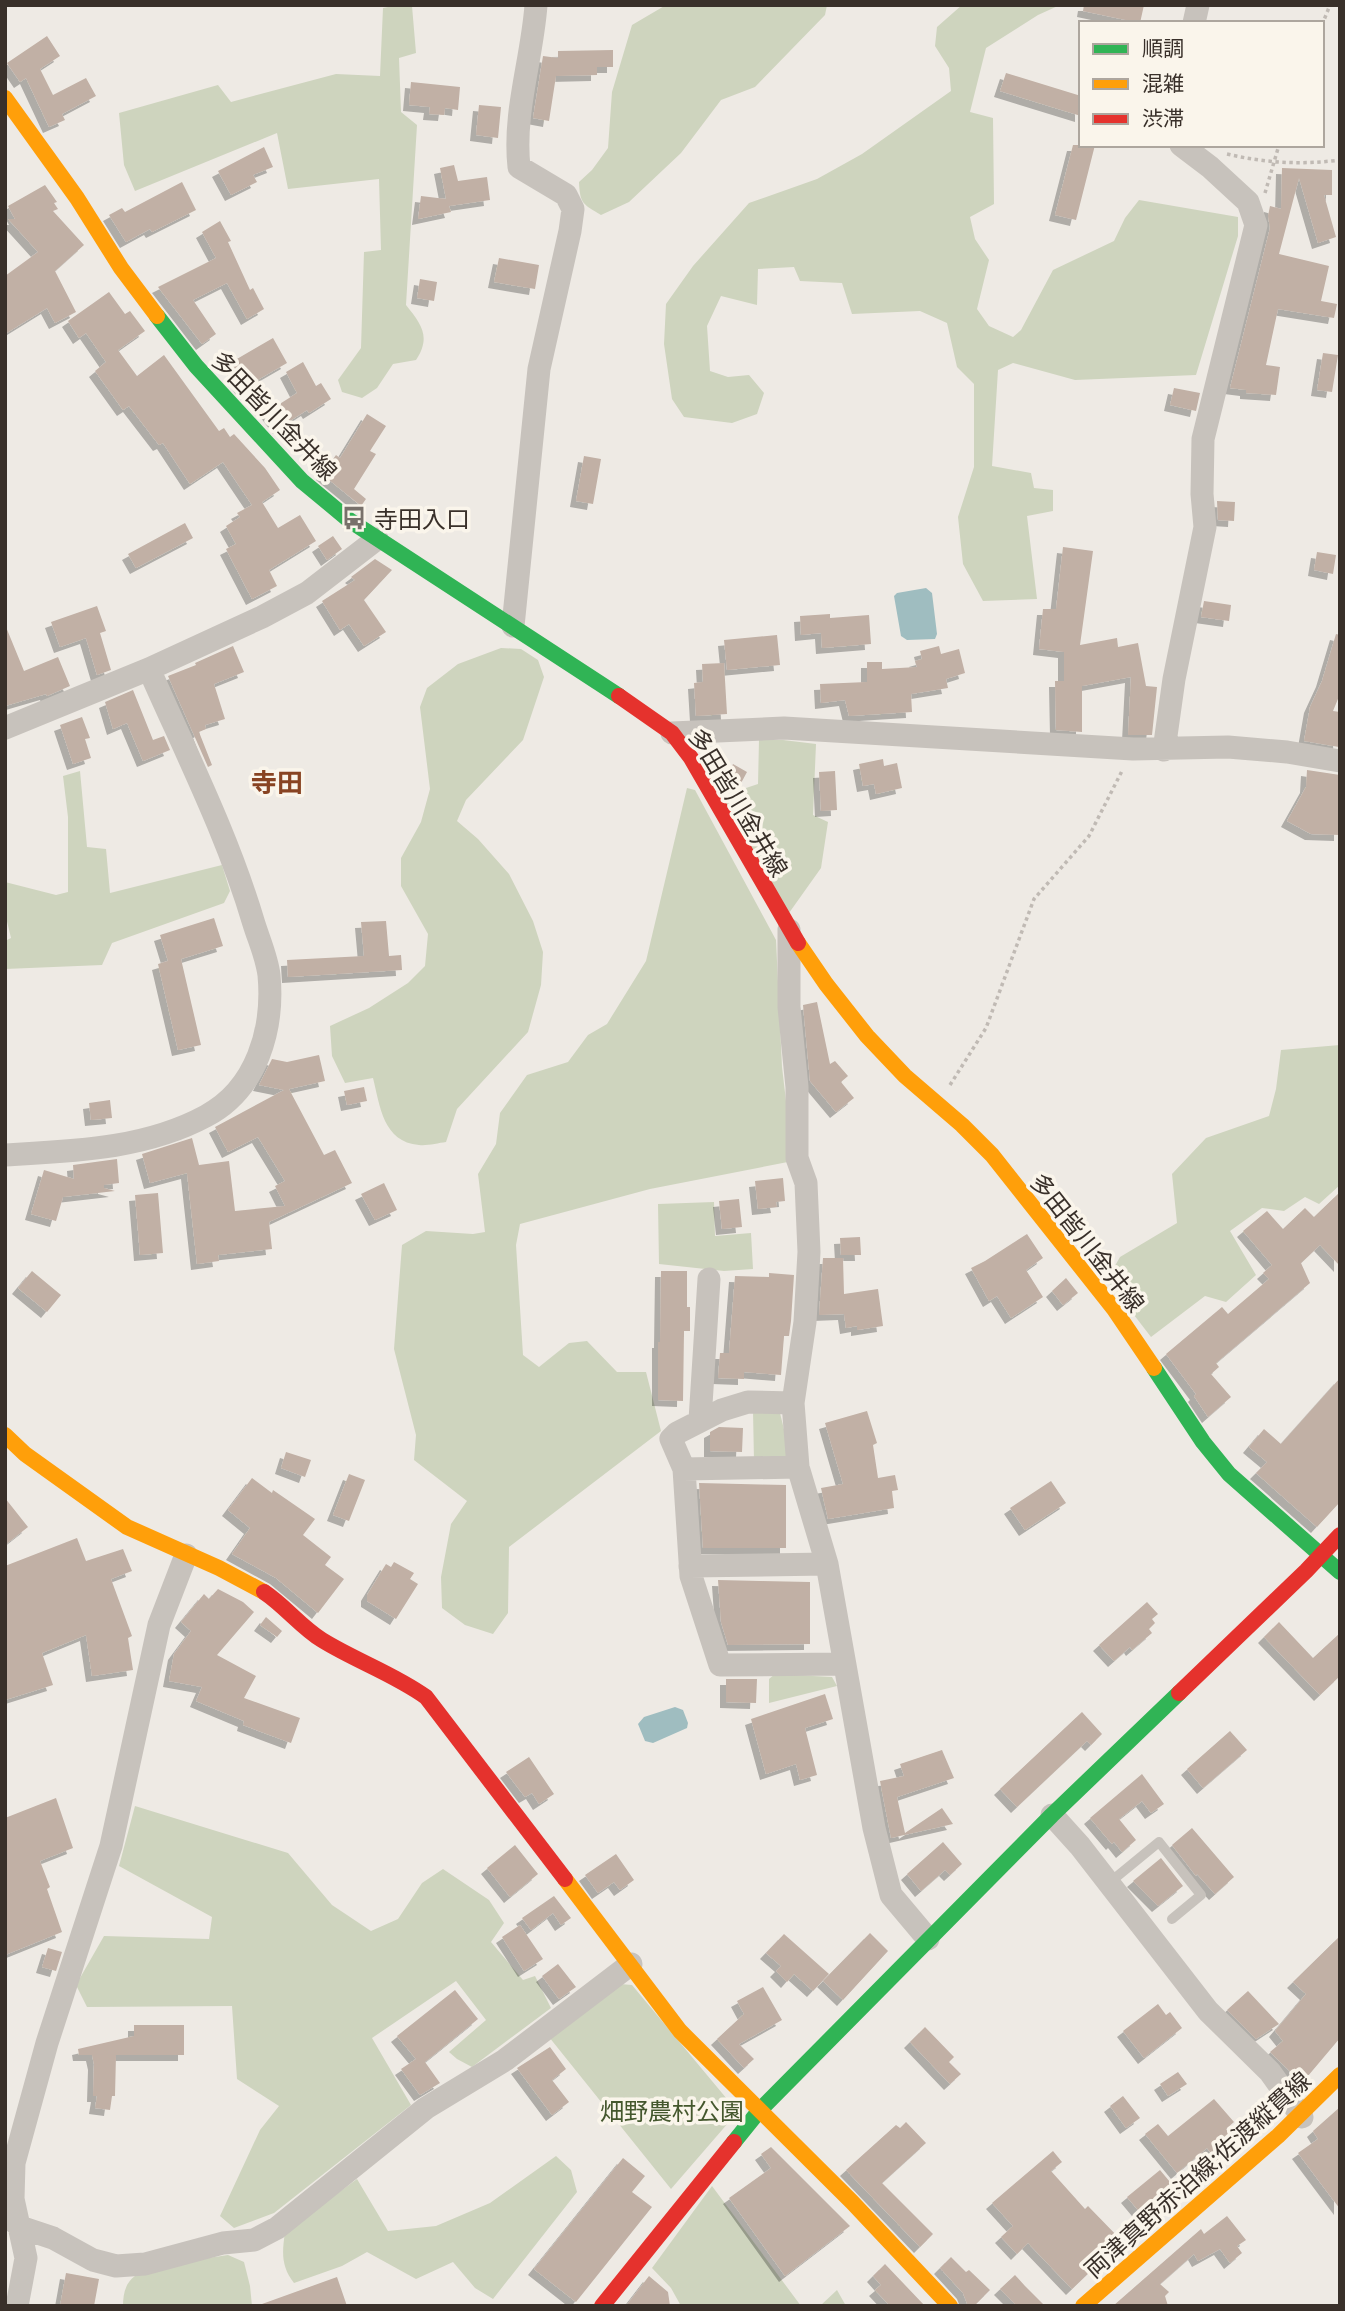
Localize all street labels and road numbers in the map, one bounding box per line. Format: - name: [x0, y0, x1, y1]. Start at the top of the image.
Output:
- street label: 多田皆川金井線: [205, 343, 345, 487]
- street label: 多田皆川金井線: [682, 721, 796, 883]
- street label: 多田皆川金井線: [1023, 1166, 1153, 1318]
- street label: 両津真野赤泊線;佐渡縦貫線: [1077, 2063, 1317, 2285]

